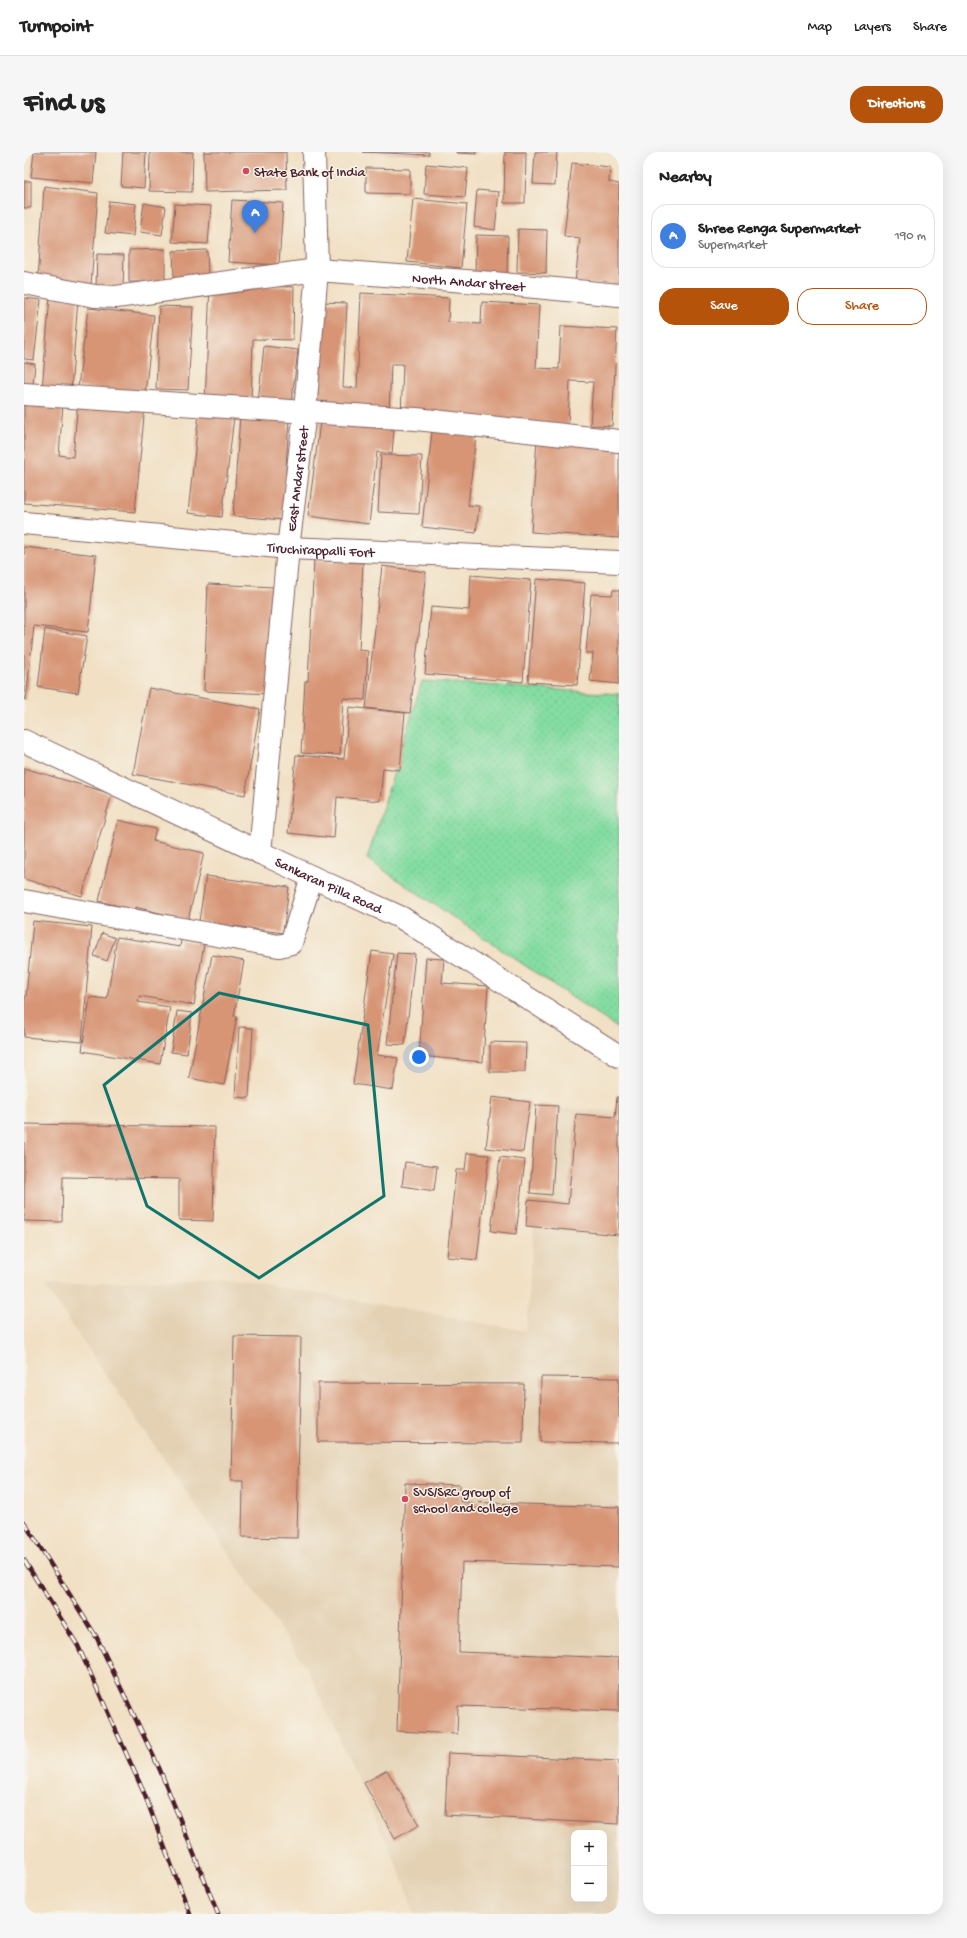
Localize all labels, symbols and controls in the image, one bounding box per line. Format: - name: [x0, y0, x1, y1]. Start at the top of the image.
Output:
- text: Turnpoint: [20, 16, 92, 39]
- text: Map: [808, 19, 832, 36]
- text: Layers: [854, 19, 891, 36]
- text: Share: [913, 19, 947, 36]
- button: Directions: [850, 86, 943, 123]
- text: Find us: [24, 88, 104, 121]
- place label: State Bank of India: [254, 165, 366, 182]
- marker: State Bank of India: [241, 166, 251, 176]
- text: Nearby: [659, 168, 712, 188]
- pin: A: [242, 200, 268, 233]
- text: Shree Renga Supermarket: [698, 220, 860, 238]
- text: A: [669, 229, 677, 244]
- text: 190 m: [895, 229, 926, 244]
- text: Supermarket: [698, 238, 767, 253]
- street label: North Andar street: [411, 271, 527, 297]
- button: Save: [659, 288, 789, 325]
- button: Share: [797, 288, 927, 325]
- street label: East Andar street: [284, 424, 314, 533]
- street label: Tiruchirappalli Fort: [265, 540, 376, 563]
- street label: Sankaran Pilla Road: [271, 855, 386, 920]
- your location: [409, 1047, 429, 1067]
- place label: SVS/SRC group of school and college: [413, 1485, 519, 1518]
- marker: SVS/SRC group of school and college: [400, 1494, 410, 1504]
- map controls: [571, 1830, 607, 1902]
- button: +: [571, 1830, 607, 1866]
- button: −: [571, 1866, 607, 1902]

